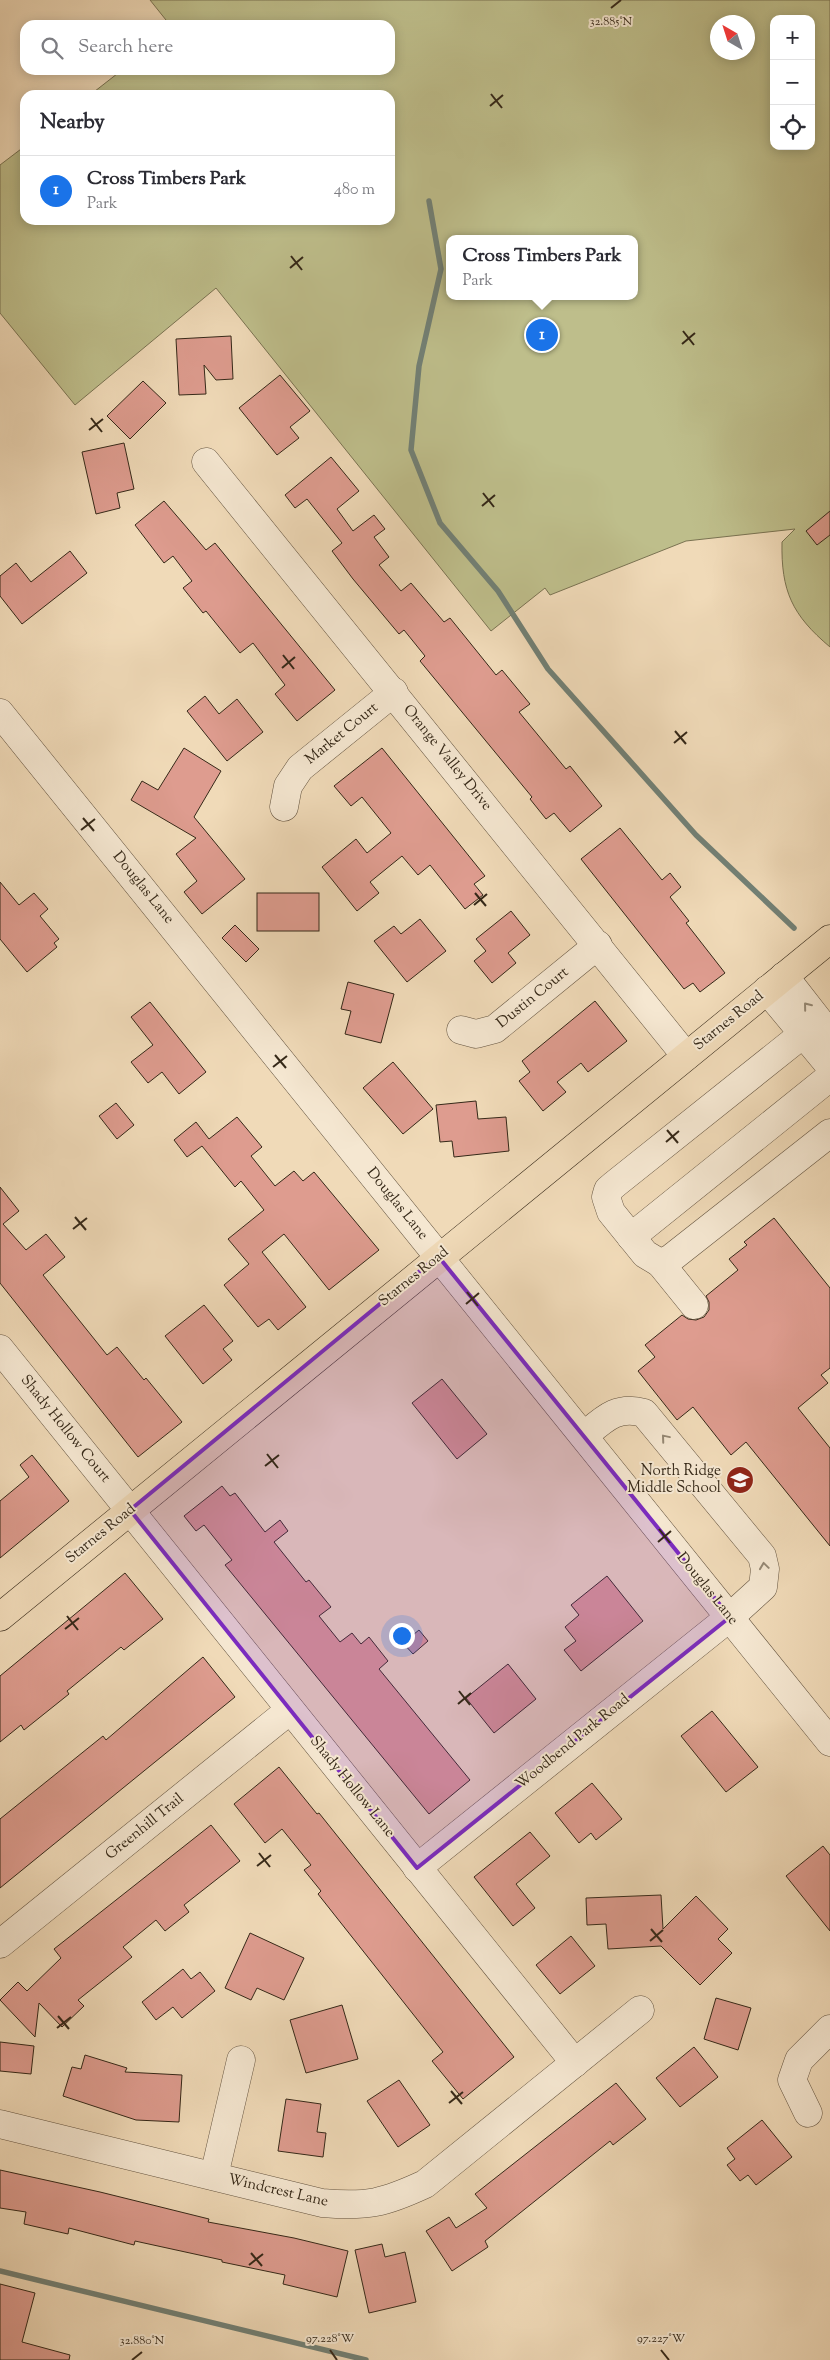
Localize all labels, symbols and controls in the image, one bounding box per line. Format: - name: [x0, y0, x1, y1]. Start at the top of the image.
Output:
- text: 32.885°N: [590, 13, 633, 31]
- north arrow: [710, 15, 755, 60]
- map controls: [770, 15, 815, 150]
- button: +: [770, 15, 815, 60]
- search box: [20, 20, 395, 75]
- icon: search: [38, 34, 66, 62]
- text: Search here: [78, 34, 173, 61]
- button: −: [770, 60, 815, 105]
- button: locate: [770, 105, 815, 150]
- text: Nearby: [40, 108, 105, 138]
- text: Cross Timbers Park: [87, 166, 246, 193]
- text: 1: [53, 179, 59, 202]
- text: 480 m: [334, 179, 375, 202]
- text: Park: [87, 193, 118, 216]
- popup: [446, 235, 638, 300]
- text: Cross Timbers Park: [462, 243, 622, 270]
- text: Park: [462, 270, 493, 293]
- pin: 1: [526, 316, 558, 354]
- street label: Market Court: [301, 698, 383, 770]
- street label: Orange Valley Drive: [398, 700, 496, 816]
- street label: Douglas Lane: [107, 847, 179, 929]
- street label: Dustin Court: [493, 962, 573, 1034]
- street label: Starnes Road: [689, 986, 769, 1056]
- one-way arrow: [803, 1002, 812, 1011]
- street label: Douglas Lane: [361, 1163, 433, 1245]
- street label: Starnes Road: [374, 1242, 454, 1312]
- street label: Shady Hollow Court: [15, 1371, 115, 1487]
- one-way arrow: [662, 1435, 671, 1444]
- place label: North Ridge Middle School: [627, 1461, 721, 1499]
- school or university icon: North Ridge Middle School: [725, 1465, 755, 1495]
- street label: Starnes Road: [61, 1499, 141, 1569]
- street label: Douglas Lane: [671, 1548, 743, 1630]
- one-way arrow: [759, 1561, 769, 1570]
- your location: [389, 1623, 415, 1649]
- street label: Woodbend Park Road: [511, 1689, 635, 1795]
- street label: Shady Hollow Lane: [304, 1732, 400, 1842]
- street label: Greenhill Trail: [101, 1789, 189, 1865]
- street label: Windcrest Lane: [226, 2169, 330, 2213]
- text: 97.228°W: [306, 2330, 355, 2348]
- text: 97.227°W: [637, 2330, 686, 2348]
- text: 32.880°N: [120, 2332, 165, 2350]

